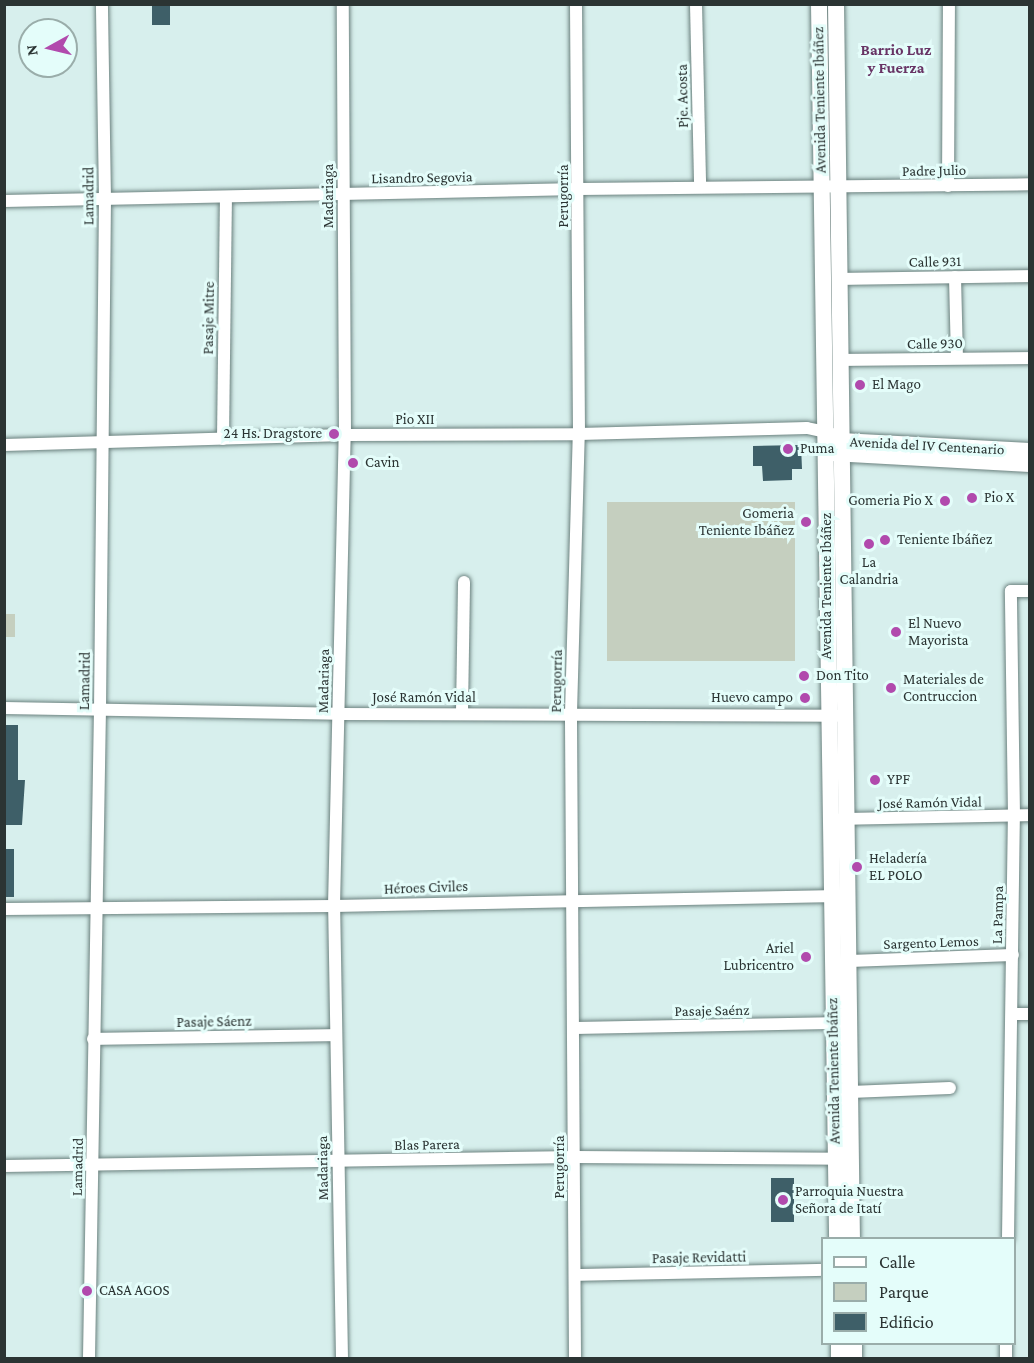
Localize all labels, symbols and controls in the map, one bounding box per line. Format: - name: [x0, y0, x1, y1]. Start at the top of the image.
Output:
- north arrow: [18, 18, 78, 78]
- street label: Avenida Teniente Ibáñez: [810, 27, 830, 173]
- district label: Barrio Luz y Fuerza: [861, 40, 931, 78]
- text: N: [22, 44, 41, 57]
- street label: Pje. Acosta: [673, 64, 693, 128]
- street label: Padre Julio: [902, 161, 966, 181]
- street label: Madariaga: [320, 164, 338, 228]
- street label: Perugorría: [555, 164, 573, 228]
- street label: Lamadrid: [80, 167, 98, 225]
- street label: Lisandro Segovia: [371, 168, 473, 188]
- street label: Calle 931: [909, 253, 961, 271]
- street label: Pasaje Mitre: [199, 281, 219, 355]
- street label: Calle 930: [907, 335, 963, 353]
- place label: El Mago: [872, 376, 921, 394]
- marker: El Mago: [853, 378, 867, 392]
- street label: Pio XII: [395, 411, 435, 429]
- place label: 24 Hs. Dragstore: [224, 425, 322, 443]
- marker: 24 Hs. Dragstore: [327, 427, 341, 441]
- street label: Avenida del IV Centenario: [849, 433, 1005, 459]
- place label: Puma: [800, 440, 834, 458]
- marker: Puma: [781, 442, 795, 456]
- place label: Cavin: [365, 454, 400, 472]
- marker: Cavin: [346, 456, 360, 470]
- place label: Pio X: [984, 489, 1014, 507]
- marker: Pio X: [965, 491, 979, 505]
- place label: Gomeria Pio X: [848, 492, 933, 510]
- marker: Gomeria Pio X: [938, 494, 952, 508]
- place label: Gomeria Teniente Ibáñez: [699, 504, 794, 539]
- street label: Avenida Teniente Ibáñez: [818, 513, 836, 659]
- marker: Gomeria Teniente Ibáñez: [799, 515, 813, 529]
- place label: Teniente Ibáñez: [897, 531, 992, 549]
- marker: Teniente Ibáñez: [878, 533, 892, 547]
- marker: La Calandria: [862, 537, 876, 551]
- place label: La Calandria: [840, 553, 898, 588]
- place label: El Nuevo Mayorista: [908, 614, 969, 649]
- marker: El Nuevo Mayorista: [889, 625, 903, 639]
- street label: Madariaga: [314, 649, 334, 713]
- street label: Perugorría: [547, 649, 567, 713]
- street label: Lamadrid: [75, 652, 95, 710]
- place label: Don Tito: [816, 667, 869, 685]
- marker: Don Tito: [797, 669, 811, 683]
- place label: Materiales de Contruccion: [903, 670, 984, 705]
- marker: Materiales de Contruccion: [884, 681, 898, 695]
- street label: José Ramón Vidal: [372, 689, 476, 707]
- place label: Huevo campo: [711, 689, 793, 707]
- marker: Huevo campo: [798, 691, 812, 705]
- place label: YPF: [887, 771, 910, 789]
- marker: YPF: [868, 773, 882, 787]
- street label: José Ramón Vidal: [878, 793, 982, 813]
- place label: Heladería EL POLO: [869, 849, 927, 884]
- marker: Heladería EL POLO: [850, 860, 864, 874]
- street label: Héroes Civiles: [384, 878, 468, 898]
- street label: La Pampa: [988, 886, 1008, 944]
- street label: Sargento Lemos: [883, 932, 979, 954]
- place label: Ariel Lubricentro: [723, 939, 794, 974]
- marker: Ariel Lubricentro: [799, 950, 813, 964]
- street label: Avenida Teniente Ibáñez: [824, 998, 844, 1144]
- street label: Pasaje Saénz: [674, 1001, 750, 1021]
- street label: Pasaje Sáenz: [176, 1012, 252, 1032]
- street label: Blas Parera: [394, 1135, 460, 1155]
- street label: Perugorría: [551, 1135, 569, 1199]
- street label: Madariaga: [313, 1136, 333, 1200]
- street label: Lamadrid: [68, 1138, 88, 1196]
- place label: Parroquia Nuestra Señora de Itatí: [795, 1182, 904, 1217]
- marker: Parroquia Nuestra Señora de Itatí: [776, 1193, 790, 1207]
- legend: [821, 1237, 1016, 1345]
- street label: Pasaje Revidatti: [652, 1248, 746, 1268]
- text: Calle: [879, 1252, 915, 1272]
- place label: CASA AGOS: [99, 1282, 170, 1300]
- text: Parque: [879, 1282, 929, 1302]
- marker: CASA AGOS: [80, 1284, 94, 1298]
- text: Edificio: [879, 1312, 934, 1332]

